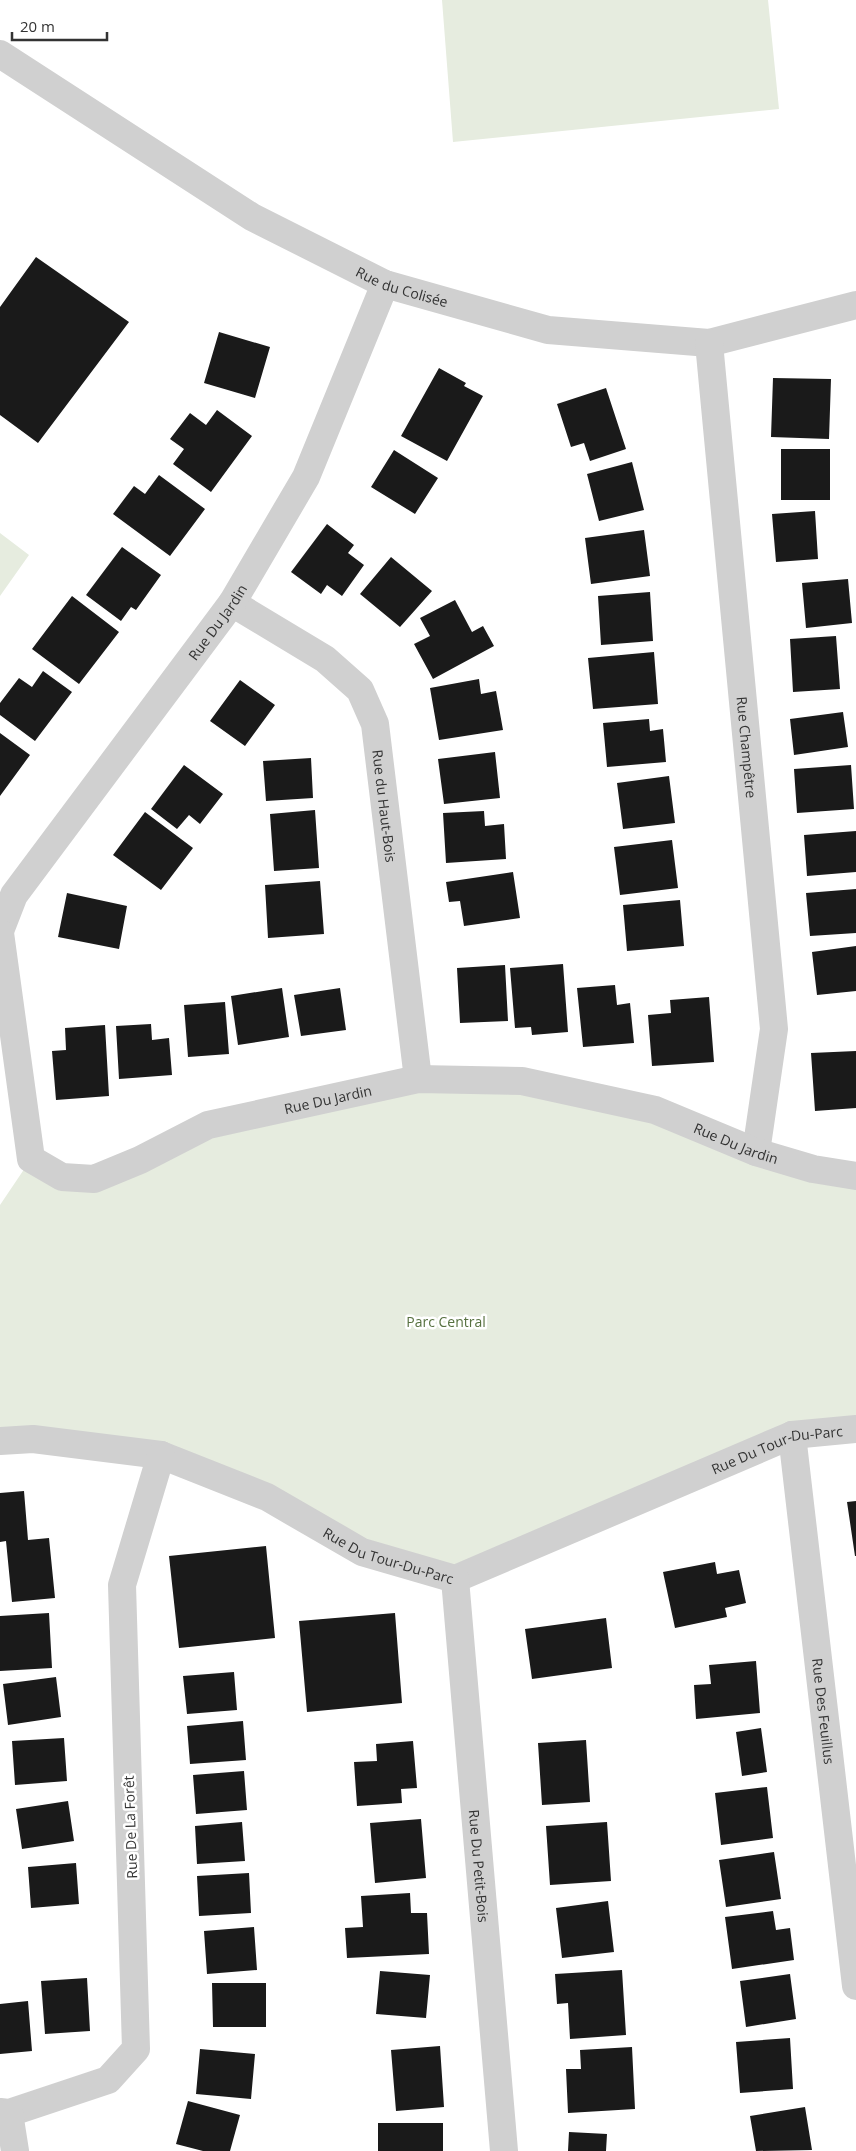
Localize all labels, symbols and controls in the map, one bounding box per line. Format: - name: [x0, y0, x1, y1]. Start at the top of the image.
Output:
- scale bar: [12, 10, 108, 42]
- text: 20 m: [20, 16, 55, 36]
- street label: Rue du Colisée: [353, 261, 450, 311]
- street label: Rue Du Jardin: [183, 580, 251, 664]
- street label: Rue Champêtre: [733, 696, 762, 799]
- street label: Rue du Haut-Bois: [369, 748, 401, 864]
- street label: Rue Du Jardin: [282, 1080, 373, 1118]
- street label: Rue Du Jardin: [691, 1118, 781, 1168]
- park label: Parc Central: [406, 1312, 486, 1331]
- street label: Rue Du Tour-Du-Parc: [708, 1421, 844, 1478]
- street label: Rue Du Tour-Du-Parc: [320, 1522, 456, 1588]
- street label: Rue Des Feuillus: [808, 1657, 840, 1766]
- street label: Rue De La Forêt: [119, 1775, 141, 1879]
- street label: Rue Du Petit-Bois: [465, 1809, 494, 1923]

